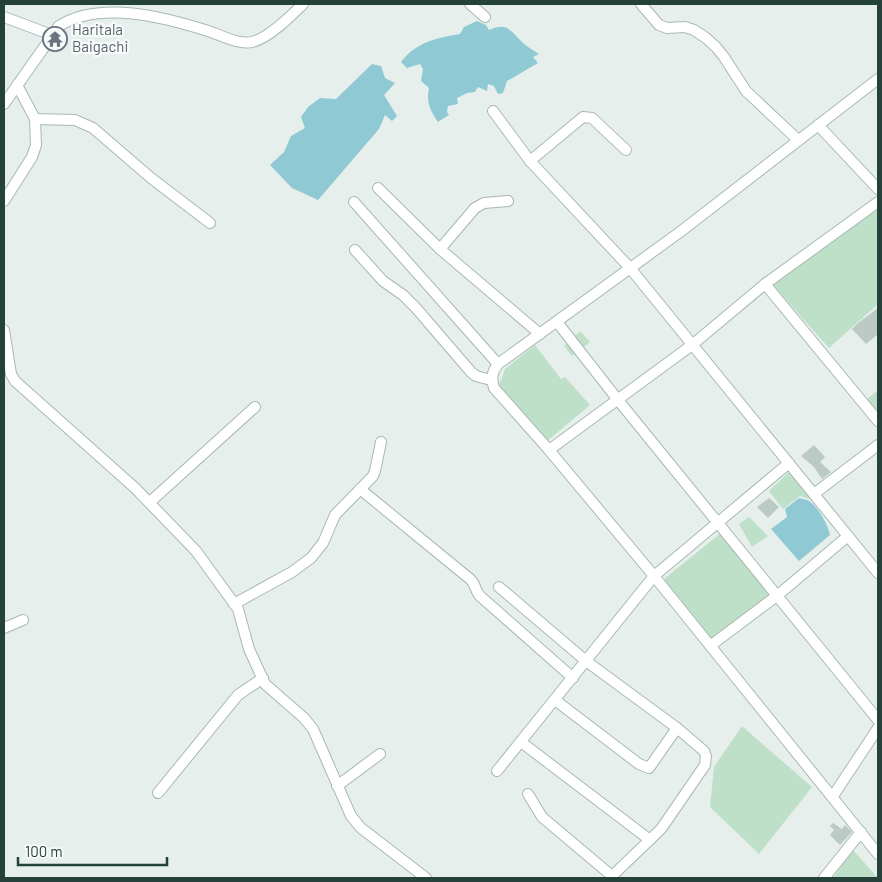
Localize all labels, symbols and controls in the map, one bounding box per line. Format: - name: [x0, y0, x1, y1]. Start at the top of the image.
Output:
- place label: Haritala Baigachi: [72, 20, 128, 55]
- temple icon: Haritala Baigachi: [42, 26, 68, 52]
- scale bar: [18, 834, 166, 866]
- text: 100 m: [25, 842, 63, 860]

